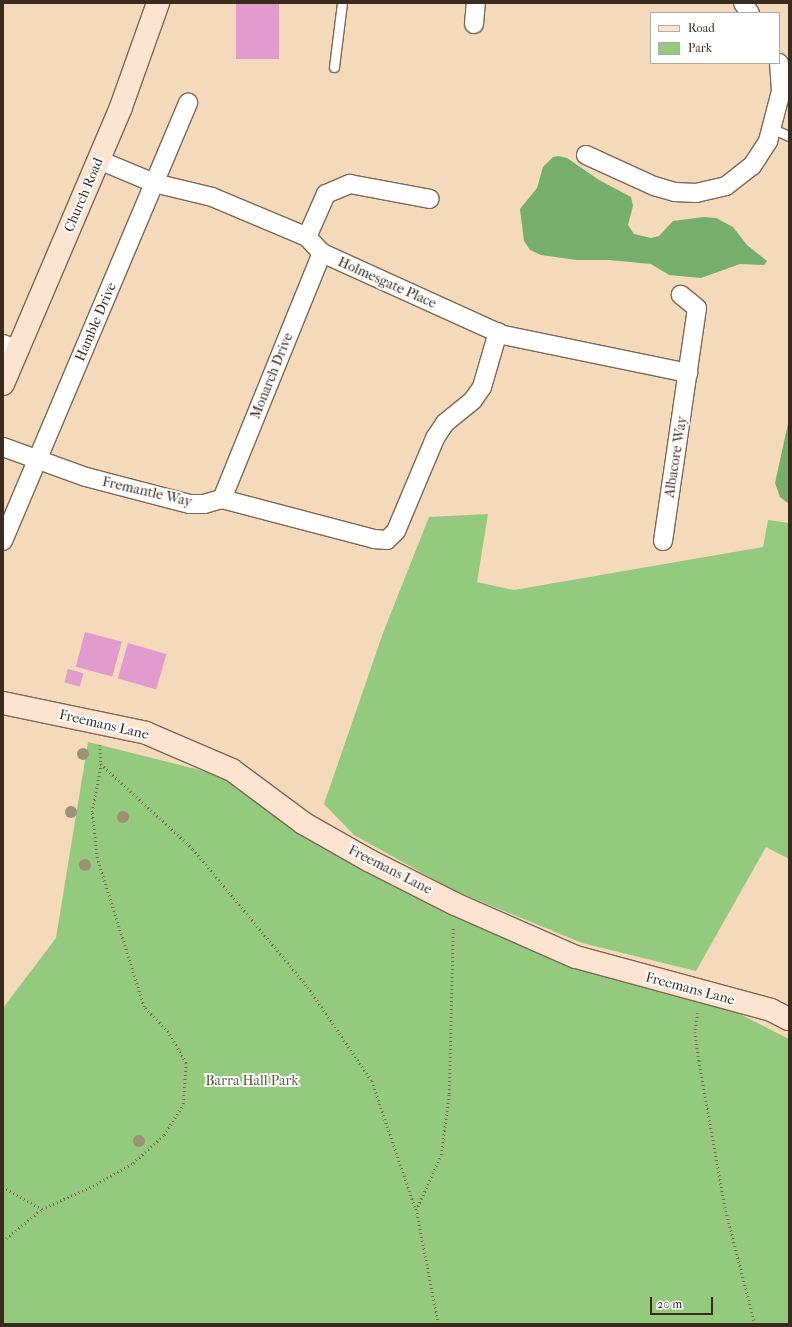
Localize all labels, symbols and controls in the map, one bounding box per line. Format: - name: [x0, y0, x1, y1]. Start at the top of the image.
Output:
- legend: [650, 12, 780, 64]
- text: Road: [688, 21, 715, 35]
- text: Park: [688, 41, 712, 55]
- street label: Church Road: [61, 155, 107, 235]
- street label: Holmesgate Place: [335, 254, 439, 312]
- street label: Hamble Drive: [72, 280, 120, 364]
- street label: Monarch Drive: [247, 331, 297, 421]
- street label: Albacore Way: [661, 415, 691, 499]
- street label: Fremantle Way: [100, 474, 194, 510]
- street label: Freemans Lane: [57, 707, 151, 743]
- street label: Freemans Lane: [345, 842, 435, 898]
- street label: Freemans Lane: [644, 969, 736, 1009]
- park label: Barra Hall Park: [205, 1073, 299, 1089]
- scale bar: [652, 1289, 715, 1315]
- text: 20 m: [657, 1297, 682, 1311]

